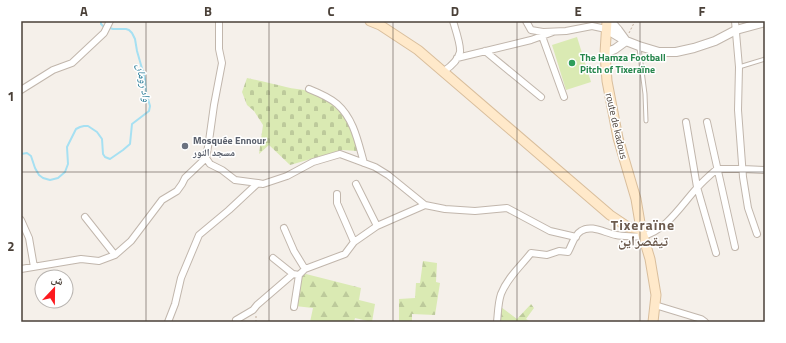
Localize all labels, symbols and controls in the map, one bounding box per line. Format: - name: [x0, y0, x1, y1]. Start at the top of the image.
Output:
- text: A: [80, 1, 88, 21]
- text: B: [204, 1, 212, 21]
- text: C: [327, 1, 335, 21]
- text: D: [451, 1, 459, 21]
- text: E: [574, 1, 582, 21]
- text: F: [699, 1, 706, 21]
- place label: The Hamza Football Pitch of Tixeraïne: [580, 50, 666, 77]
- marker: The Hamza Football Pitch of Tixeraïne: [567, 58, 577, 68]
- water label: واد رومان: [133, 63, 155, 103]
- text: 1: [7, 86, 15, 106]
- street label: route de kadous: [602, 92, 631, 161]
- place label: Mosquée Ennour مسجد النور: [192, 133, 266, 160]
- marker: Mosquée Ennour مسجد النور: [180, 141, 190, 151]
- district label: Tixeraïne تيقصراين: [611, 214, 675, 251]
- text: 2: [7, 236, 15, 256]
- north arrow: [34, 269, 74, 309]
- text: ش: [49, 270, 66, 289]

